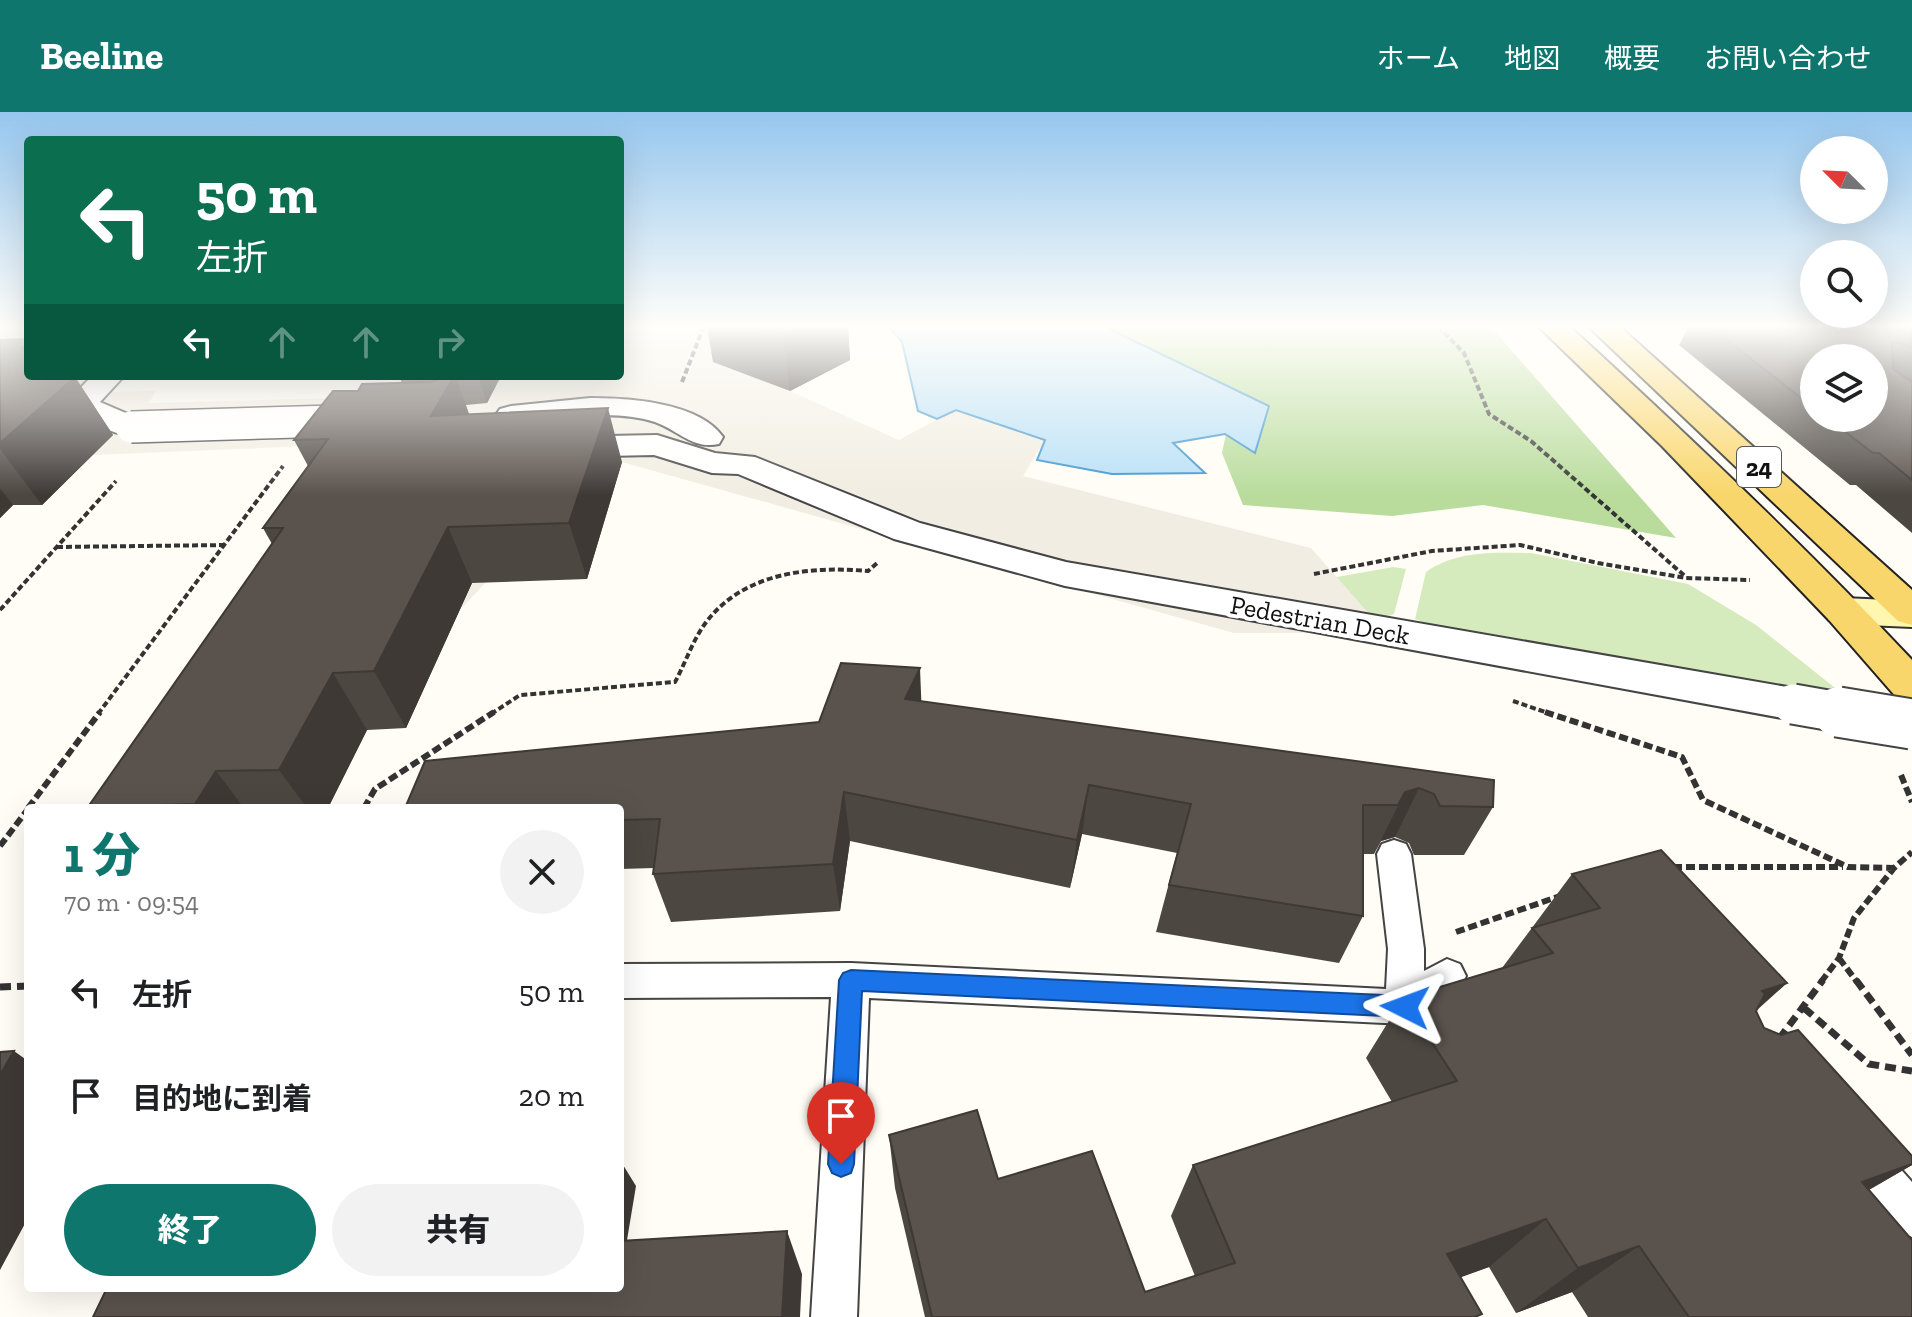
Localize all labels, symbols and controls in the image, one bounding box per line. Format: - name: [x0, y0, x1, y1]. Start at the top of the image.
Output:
- text: Beeline: [40, 33, 163, 79]
- text: ホーム: [1377, 42, 1460, 75]
- text: 地図: [1504, 42, 1560, 75]
- text: 概要: [1604, 42, 1660, 75]
- text: お問い合わせ: [1704, 42, 1872, 75]
- north arrow: [1800, 136, 1888, 224]
- map controls: [1800, 136, 1888, 432]
- text: 50 m: [196, 160, 317, 227]
- icon: left: [64, 168, 168, 272]
- text: 左折: [196, 236, 268, 279]
- button: search: [1800, 240, 1888, 328]
- icon: left: [176, 320, 220, 364]
- icon: ahead: [260, 320, 304, 364]
- icon: ahead: [344, 320, 388, 364]
- icon: right: [428, 320, 472, 364]
- button: layers: [1800, 344, 1888, 432]
- road number: 24: [1737, 447, 1781, 487]
- street label: Pedestrian Deck: [1228, 588, 1413, 652]
- text: 1 分: [64, 827, 140, 884]
- button: close: [500, 830, 584, 914]
- text: 70 m · 09:54: [64, 886, 199, 918]
- position arrow: [1363, 965, 1447, 1049]
- icon: left: [64, 970, 108, 1014]
- text: 50 m: [519, 974, 584, 1010]
- text: 左折: [132, 977, 192, 1013]
- icon: arrive: [64, 1074, 108, 1118]
- text: 20 m: [519, 1078, 584, 1114]
- text: 目的地に到着: [132, 1081, 312, 1117]
- pin: [807, 1082, 875, 1164]
- icon: arrive: [819, 1094, 863, 1138]
- button: 終了: [64, 1184, 316, 1276]
- button: 共有: [332, 1184, 584, 1276]

